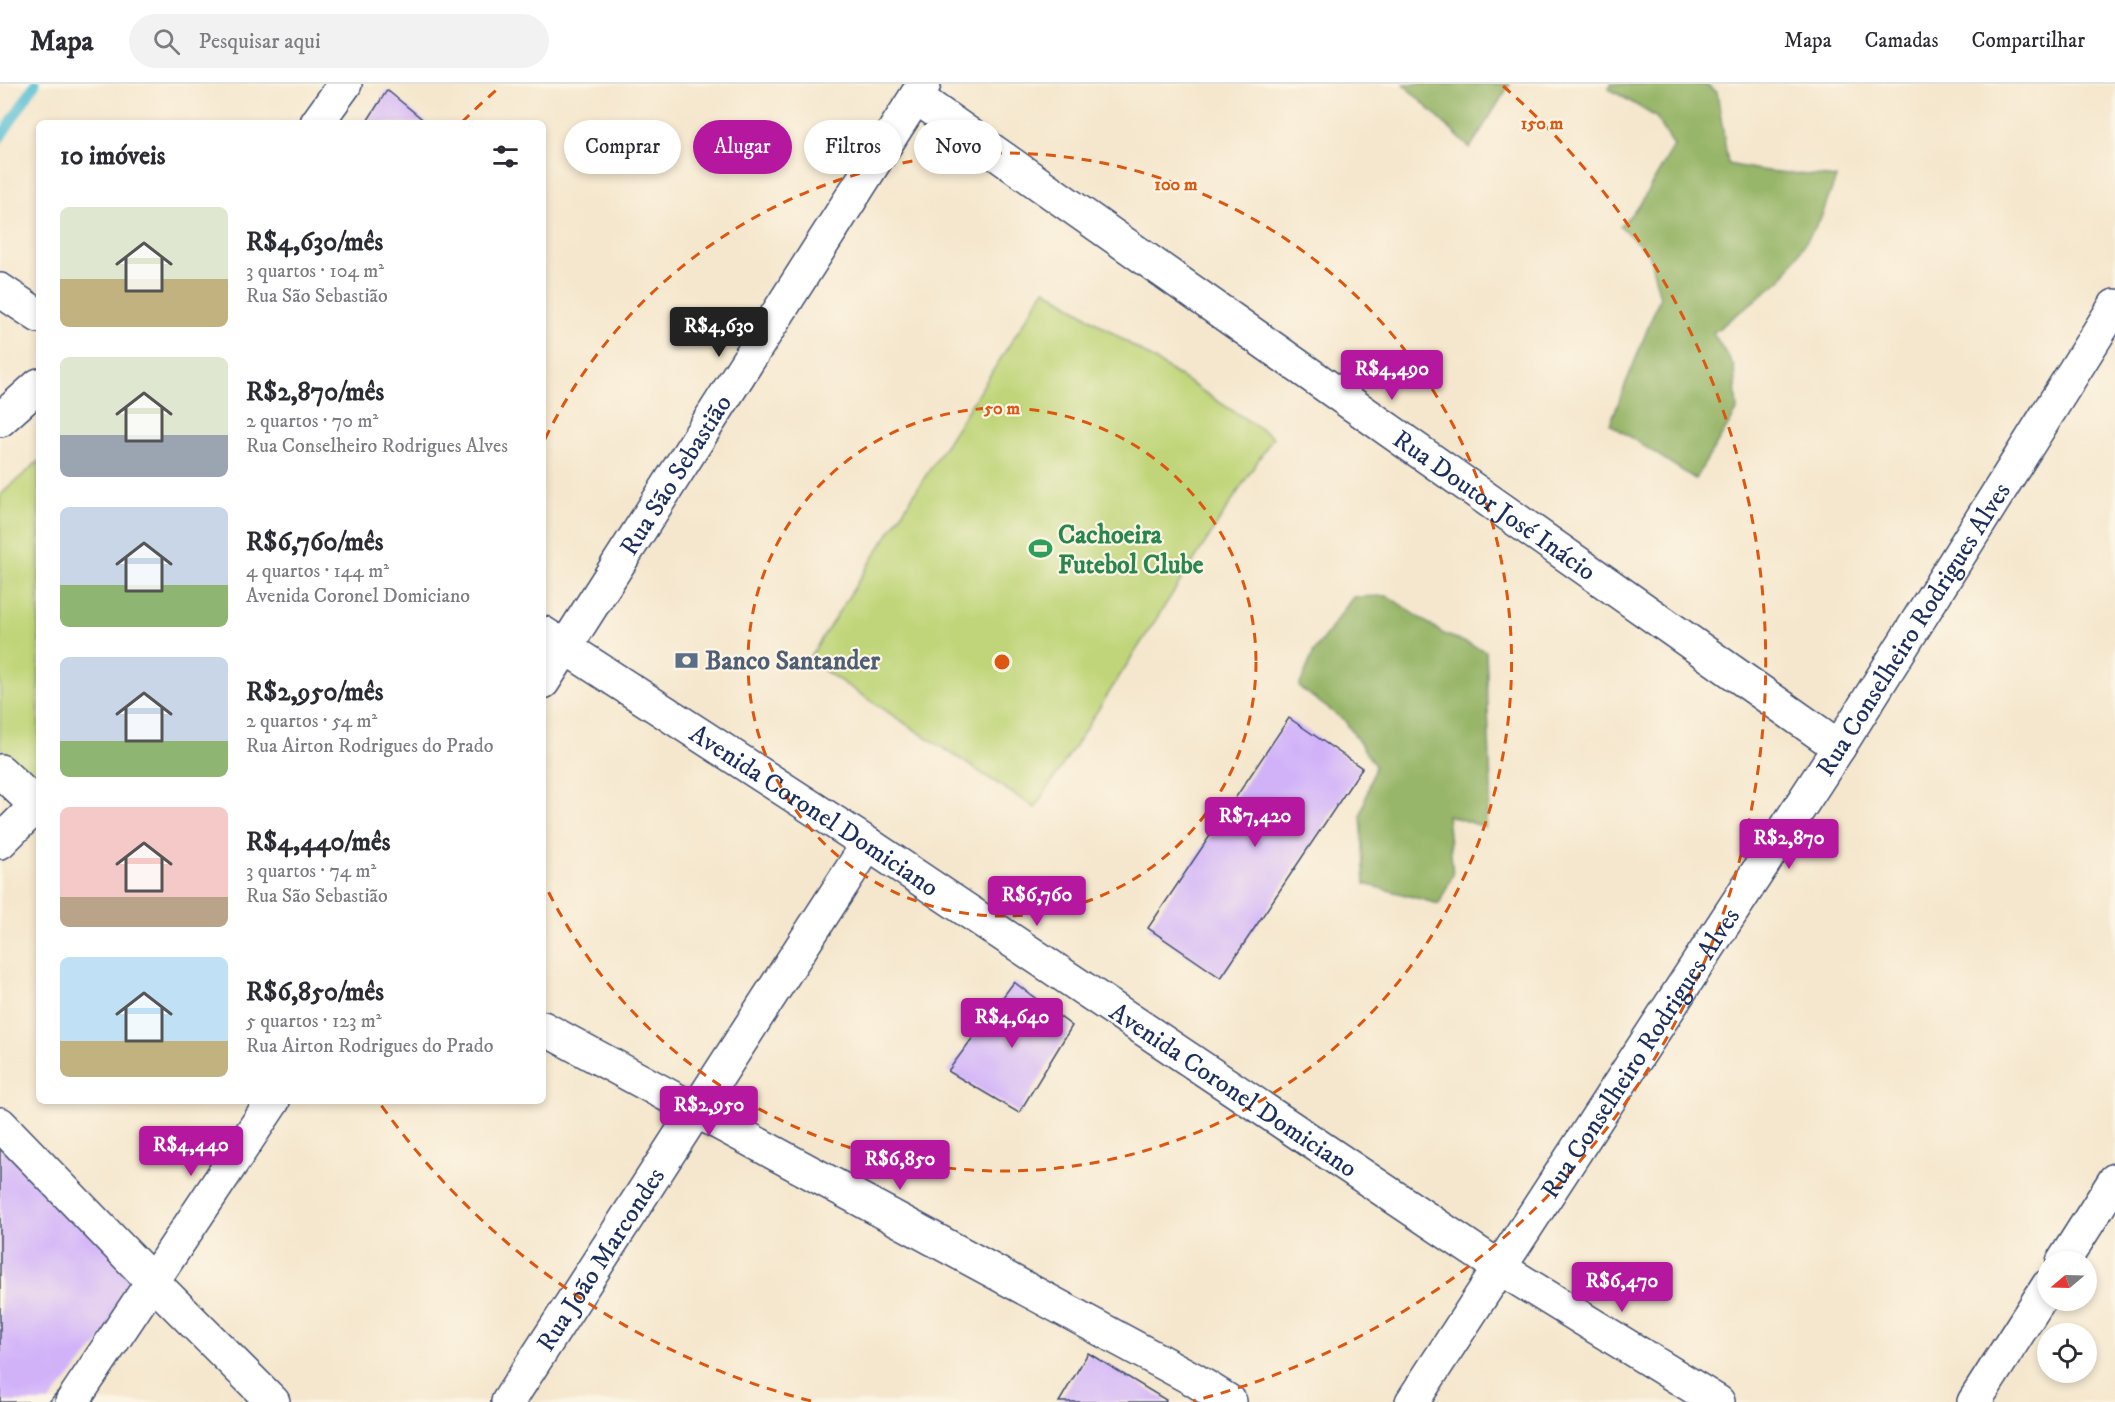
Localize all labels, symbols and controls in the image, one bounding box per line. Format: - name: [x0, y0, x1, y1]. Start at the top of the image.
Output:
- search box: [129, 14, 549, 68]
- text: Mapa: [30, 24, 93, 59]
- icon: search: [150, 25, 183, 58]
- text: Pesquisar aqui: [198, 28, 321, 55]
- text: Mapa: [1784, 28, 1832, 54]
- text: Camadas: [1865, 28, 1939, 54]
- text: Compartilhar: [1972, 28, 2085, 54]
- text: 150 m: [1521, 113, 1564, 135]
- chip: Comprar: [564, 120, 681, 174]
- chip: Alugar: [693, 120, 792, 174]
- chip: Filtros: [804, 120, 902, 174]
- chip: Novo: [914, 120, 1002, 174]
- text: 10 imóveis: [60, 140, 165, 173]
- icon: filters: [489, 140, 522, 173]
- text: 100 m: [1154, 174, 1198, 196]
- text: R$4,630/mês: [246, 226, 383, 259]
- icon: home: [108, 231, 180, 303]
- text: 3 quartos · 104 m²: [246, 259, 384, 284]
- text: Rua São Sebastião: [246, 284, 388, 309]
- pin: R$4,630: [664, 307, 774, 358]
- text: R$4,630: [684, 314, 754, 339]
- pin: R$4,490: [1337, 350, 1447, 401]
- text: R$4,490: [1355, 357, 1429, 382]
- text: R$2,870/mês: [246, 376, 384, 409]
- icon: home: [108, 381, 180, 453]
- street label: Rua São Sebastião: [613, 389, 740, 562]
- text: 50 m: [983, 398, 1020, 420]
- text: 2 quartos · 70 m²: [246, 409, 378, 434]
- street label: Rua Doutor José Inácio: [1386, 423, 1602, 589]
- text: Rua Conselheiro Rodrigues Alves: [246, 434, 508, 459]
- street label: Rua Conselheiro Rodrigues Alves: [1809, 477, 2018, 783]
- place label: Cachoeira Futebol Clube: [1058, 519, 1204, 582]
- text: R$6,760/mês: [246, 526, 383, 559]
- icon: home: [108, 531, 180, 603]
- sports icon: Cachoeira Futebol Clube: [1027, 536, 1053, 562]
- text: 4 quartos · 144 m²: [246, 559, 389, 584]
- text: Avenida Coronel Domiciano: [246, 584, 470, 609]
- place label: Banco Santander: [705, 645, 880, 678]
- bank icon: Banco Santander: [674, 647, 700, 673]
- centre of rings: [992, 652, 1012, 672]
- text: R$2,950/mês: [246, 676, 383, 709]
- icon: home: [108, 681, 180, 753]
- text: 2 quartos · 54 m²: [246, 709, 377, 734]
- street label: Avenida Coronel Domiciano: [683, 718, 945, 905]
- text: Rua Airton Rodrigues do Prado: [246, 734, 493, 759]
- pin: R$7,420: [1200, 797, 1310, 848]
- text: R$7,420: [1219, 804, 1291, 829]
- pin: R$2,870: [1734, 819, 1844, 870]
- text: R$4,440/mês: [246, 826, 390, 859]
- text: R$2,870: [1754, 826, 1824, 851]
- icon: home: [108, 831, 180, 903]
- text: 3 quartos · 74 m²: [246, 859, 376, 884]
- pin: R$6,760: [982, 876, 1092, 927]
- text: R$6,760: [1002, 883, 1072, 908]
- text: Rua São Sebastião: [246, 884, 388, 909]
- street label: Rua Conselheiro Rodrigues Alves: [1534, 902, 1748, 1205]
- text: R$6,850/mês: [246, 976, 384, 1009]
- icon: home: [108, 981, 180, 1053]
- street label: Avenida Coronel Domiciano: [1103, 996, 1363, 1186]
- pin: R$4,640: [957, 998, 1067, 1049]
- text: R$4,640: [975, 1005, 1049, 1030]
- text: 5 quartos · 123 m²: [246, 1009, 382, 1034]
- text: Rua Airton Rodrigues do Prado: [246, 1034, 493, 1059]
- pin: R$2,950: [654, 1086, 764, 1137]
- text: R$2,950: [674, 1093, 744, 1118]
- pin: R$4,440: [136, 1126, 246, 1177]
- text: R$4,440: [153, 1133, 229, 1158]
- pin: R$6,850: [845, 1140, 955, 1191]
- text: R$6,850: [865, 1147, 935, 1172]
- street label: Rua João Marcondes: [530, 1162, 673, 1358]
- north arrow: [2037, 1251, 2097, 1311]
- map controls: [2037, 1251, 2097, 1383]
- pin: R$6,470: [1567, 1262, 1677, 1313]
- text: R$6,470: [1586, 1269, 1658, 1294]
- button: locate: [2037, 1323, 2097, 1383]

